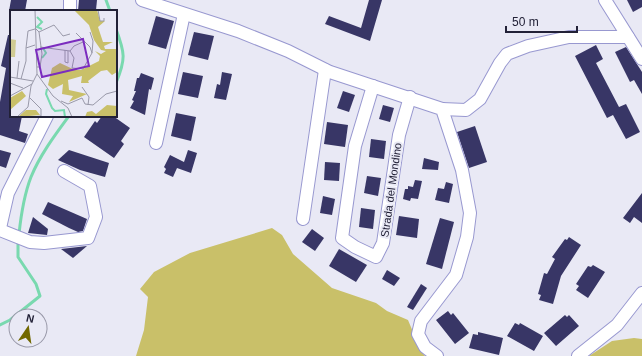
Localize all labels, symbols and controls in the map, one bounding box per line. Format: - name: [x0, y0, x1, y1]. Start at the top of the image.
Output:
- scale bar: [506, 8, 577, 34]
- inset map: [10, 10, 117, 117]
- text: 50 m: [512, 15, 539, 29]
- street label: Strada del Mondino: [378, 142, 404, 238]
- north arrow: [8, 308, 48, 348]
- text: N: [25, 312, 36, 325]

